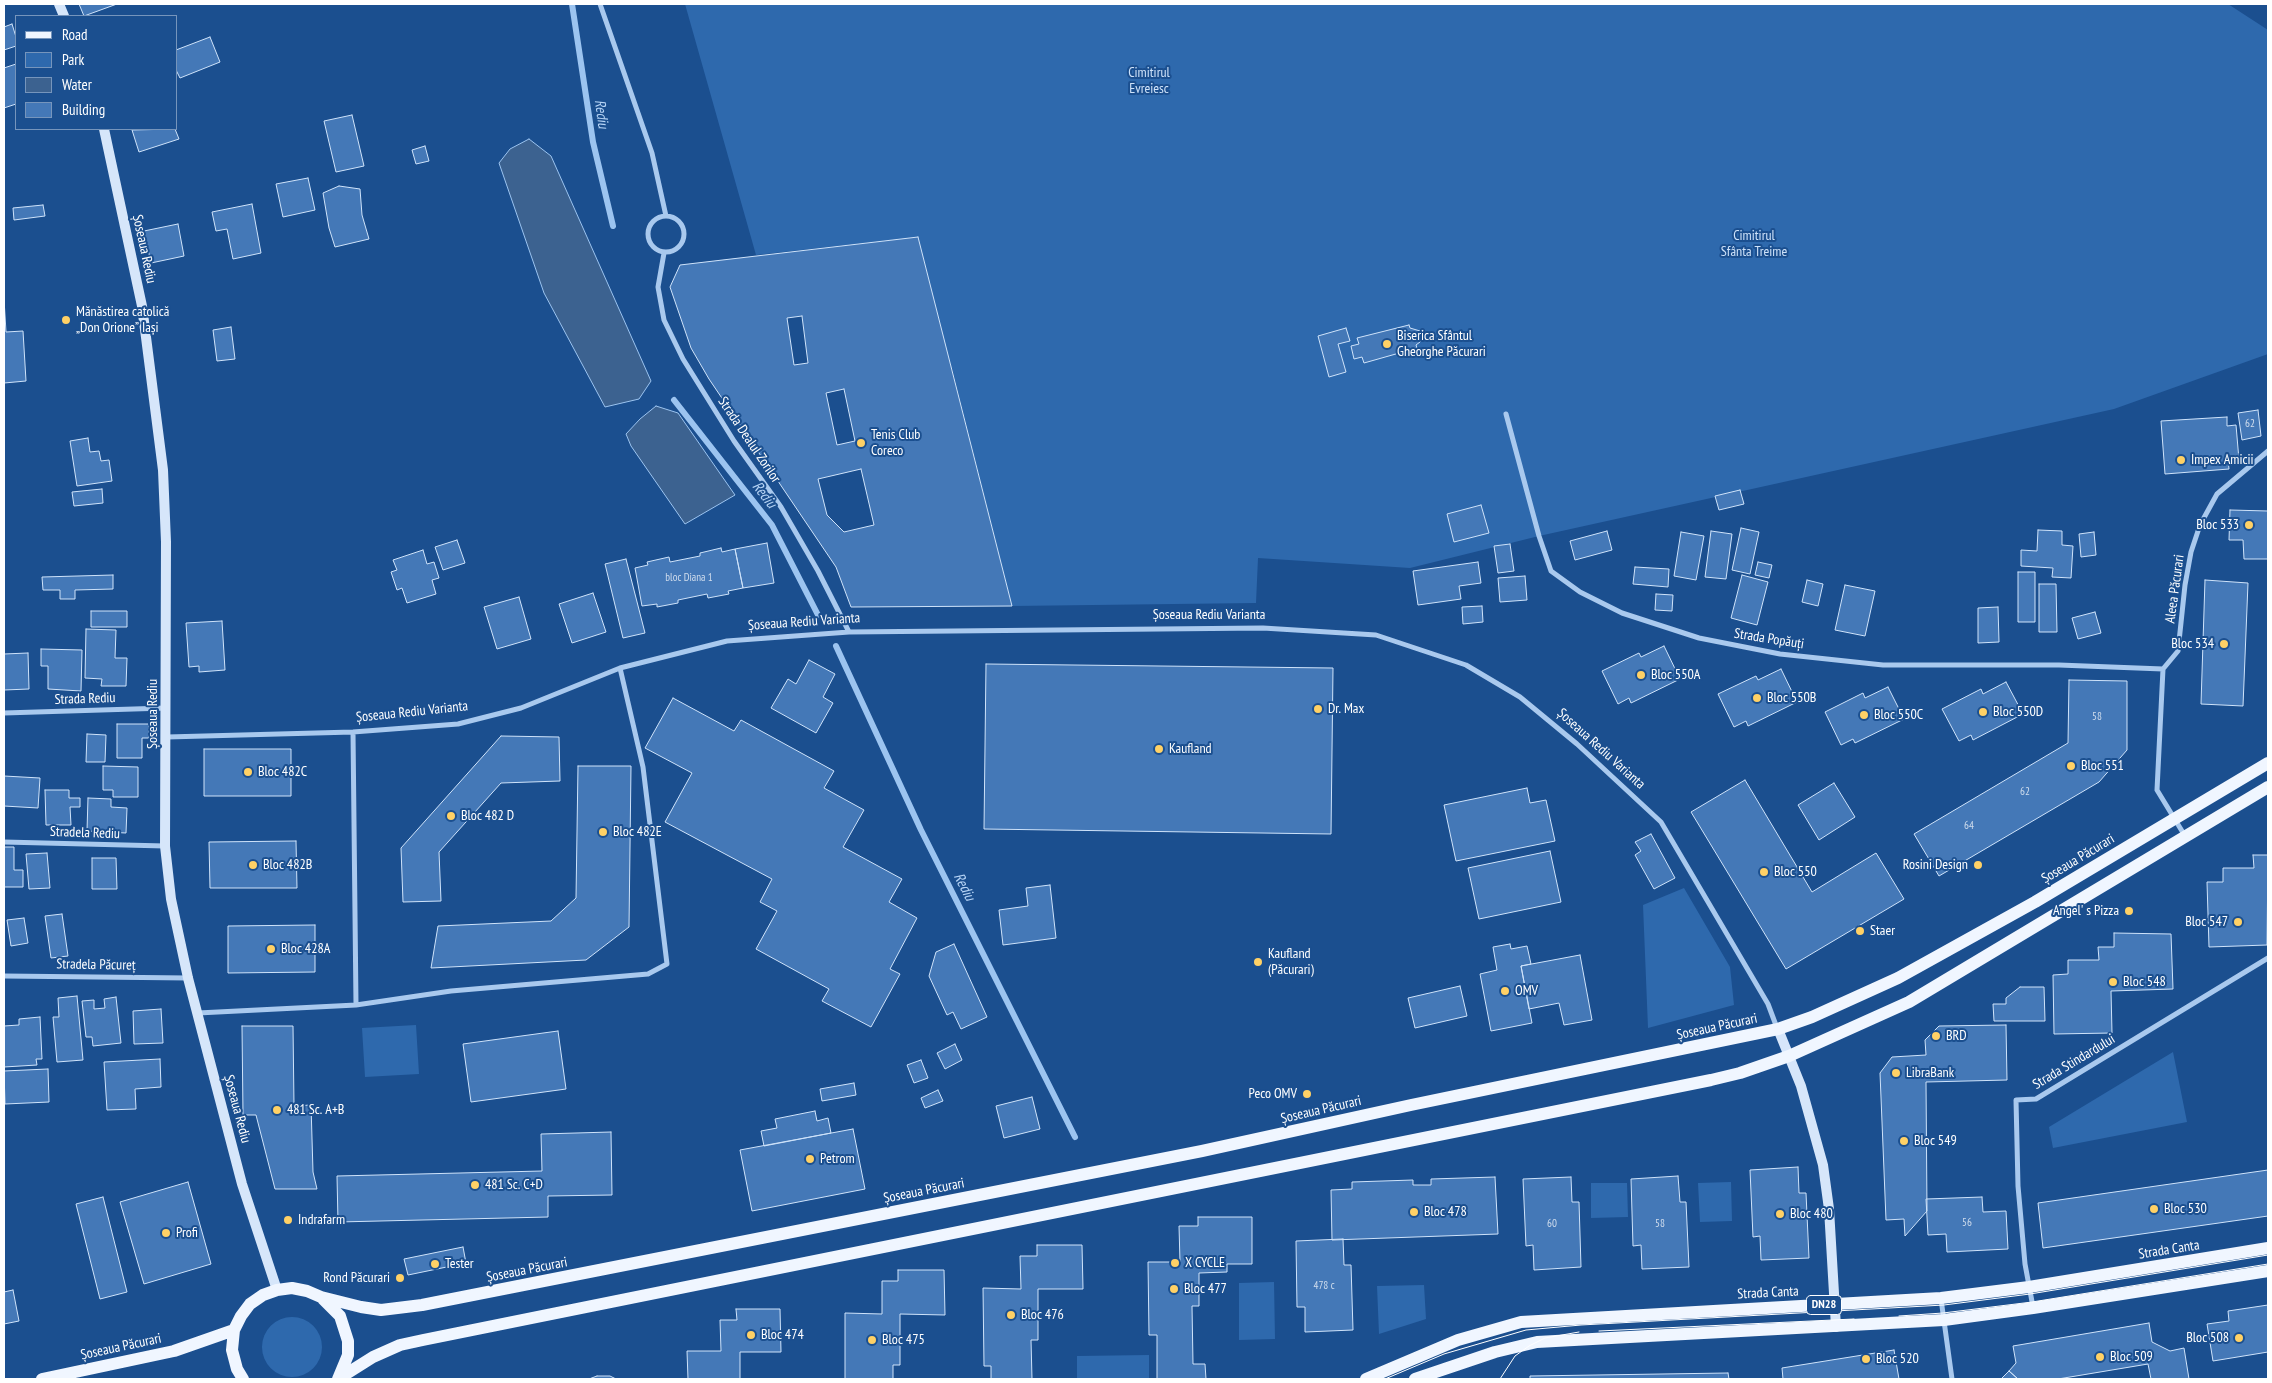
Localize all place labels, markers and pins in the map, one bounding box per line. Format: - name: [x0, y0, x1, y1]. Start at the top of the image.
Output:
- place label: Mănăstirea catolică „Don Orione” Iași: [76, 304, 169, 336]
- marker: Mănăstirea catolică „Don Orione” Iași: [60, 314, 72, 326]
- place label: Biserica Sfântul Gheorghe Păcurari: [1397, 328, 1486, 361]
- marker: Biserica Sfântul Gheorghe Păcurari: [1381, 338, 1393, 350]
- place label: Tenis Club Coreco: [871, 427, 920, 460]
- marker: Tenis Club Coreco: [855, 437, 867, 449]
- place label: Impex Amicii: [2191, 452, 2254, 468]
- marker: Impex Amicii: [2175, 454, 2187, 466]
- place label: Bloc 533: [2196, 517, 2239, 533]
- marker: Bloc 533: [2243, 519, 2255, 531]
- place label: Bloc 534: [2171, 636, 2214, 652]
- marker: Bloc 534: [2218, 638, 2230, 650]
- place label: Bloc 550A: [1651, 667, 1700, 683]
- marker: Bloc 550A: [1635, 669, 1647, 681]
- place label: Bloc 550B: [1767, 690, 1816, 706]
- marker: Bloc 550B: [1751, 692, 1763, 704]
- place label: Dr. Max: [1328, 701, 1364, 717]
- marker: Dr. Max: [1312, 703, 1324, 715]
- place label: Bloc 550D: [1993, 704, 2043, 720]
- marker: Bloc 550D: [1977, 706, 1989, 718]
- place label: Bloc 550C: [1874, 707, 1923, 723]
- marker: Bloc 550C: [1858, 709, 1870, 721]
- place label: Kaufland: [1169, 741, 1212, 757]
- marker: Kaufland: [1153, 743, 1165, 755]
- place label: Bloc 551: [2081, 758, 2124, 774]
- marker: Bloc 551: [2065, 760, 2077, 772]
- place label: Bloc 482C: [258, 764, 307, 780]
- marker: Bloc 482C: [242, 766, 254, 778]
- place label: Bloc 482 D: [461, 808, 514, 824]
- marker: Bloc 482 D: [445, 810, 457, 822]
- place label: Bloc 482E: [613, 824, 662, 840]
- marker: Bloc 482E: [597, 826, 609, 838]
- place label: Bloc 482B: [263, 857, 312, 873]
- place label: Rosini Design: [1903, 857, 1968, 873]
- marker: Bloc 482B: [247, 859, 259, 871]
- marker: Rosini Design: [1972, 859, 1984, 871]
- place label: Bloc 550: [1774, 864, 1817, 880]
- marker: Bloc 550: [1758, 866, 1770, 878]
- place label: Angel' s Pizza: [2053, 903, 2119, 919]
- marker: Angel' s Pizza: [2123, 905, 2135, 917]
- place label: Bloc 547: [2185, 914, 2228, 930]
- marker: Bloc 547: [2232, 916, 2244, 928]
- place label: Staer: [1870, 923, 1895, 939]
- marker: Staer: [1854, 925, 1866, 937]
- place label: Bloc 428A: [281, 941, 330, 957]
- marker: Bloc 428A: [265, 943, 277, 955]
- place label: Kaufland (Păcurari): [1268, 946, 1314, 979]
- marker: Kaufland (Păcurari): [1252, 956, 1264, 968]
- place label: Bloc 548: [2123, 974, 2166, 990]
- marker: Bloc 548: [2107, 976, 2119, 988]
- place label: OMV: [1515, 983, 1538, 999]
- marker: OMV: [1499, 985, 1511, 997]
- place label: BRD: [1946, 1028, 1967, 1044]
- marker: BRD: [1930, 1030, 1942, 1042]
- place label: LibraBank: [1906, 1065, 1954, 1081]
- marker: LibraBank: [1890, 1067, 1902, 1079]
- place label: Peco OMV: [1249, 1086, 1297, 1102]
- marker: Peco OMV: [1301, 1088, 1313, 1100]
- place label: 481 Sc. A+B: [287, 1102, 344, 1118]
- marker: 481 Sc. A+B: [271, 1104, 283, 1116]
- place label: Bloc 549: [1914, 1133, 1957, 1149]
- marker: Bloc 549: [1898, 1135, 1910, 1147]
- place label: Petrom: [820, 1151, 855, 1167]
- marker: Petrom: [804, 1153, 816, 1165]
- place label: 481 Sc. C+D: [485, 1177, 543, 1193]
- marker: 481 Sc. C+D: [469, 1179, 481, 1191]
- place label: Bloc 530: [2164, 1201, 2207, 1217]
- marker: Bloc 530: [2148, 1203, 2160, 1215]
- place label: Bloc 478: [1424, 1204, 1467, 1220]
- marker: Bloc 478: [1408, 1206, 1420, 1218]
- place label: Bloc 480: [1790, 1206, 1833, 1222]
- marker: Bloc 480: [1774, 1208, 1786, 1220]
- place label: Indrafarm: [298, 1212, 345, 1228]
- marker: Indrafarm: [282, 1214, 294, 1226]
- place label: Profi: [176, 1225, 198, 1241]
- marker: Profi: [160, 1227, 172, 1239]
- place label: X CYCLE: [1185, 1255, 1225, 1271]
- place label: Tester: [445, 1256, 474, 1272]
- marker: X CYCLE: [1169, 1257, 1181, 1269]
- marker: Tester: [429, 1258, 441, 1270]
- place label: Rond Păcurari: [323, 1270, 390, 1286]
- marker: Rond Păcurari: [394, 1272, 406, 1284]
- place label: Bloc 477: [1184, 1281, 1227, 1297]
- marker: Bloc 477: [1168, 1283, 1180, 1295]
- place label: Bloc 476: [1021, 1307, 1064, 1323]
- marker: Bloc 476: [1005, 1309, 1017, 1321]
- place label: Bloc 474: [761, 1327, 804, 1343]
- marker: Bloc 474: [745, 1329, 757, 1341]
- place label: Bloc 508: [2186, 1330, 2229, 1346]
- place label: Bloc 475: [882, 1332, 925, 1348]
- marker: Bloc 508: [2233, 1332, 2245, 1344]
- marker: Bloc 475: [866, 1334, 878, 1346]
- place label: Bloc 509: [2110, 1349, 2153, 1365]
- place label: Bloc 520: [1876, 1351, 1919, 1367]
- marker: Bloc 509: [2094, 1351, 2106, 1363]
- marker: Bloc 520: [1860, 1353, 1872, 1365]

